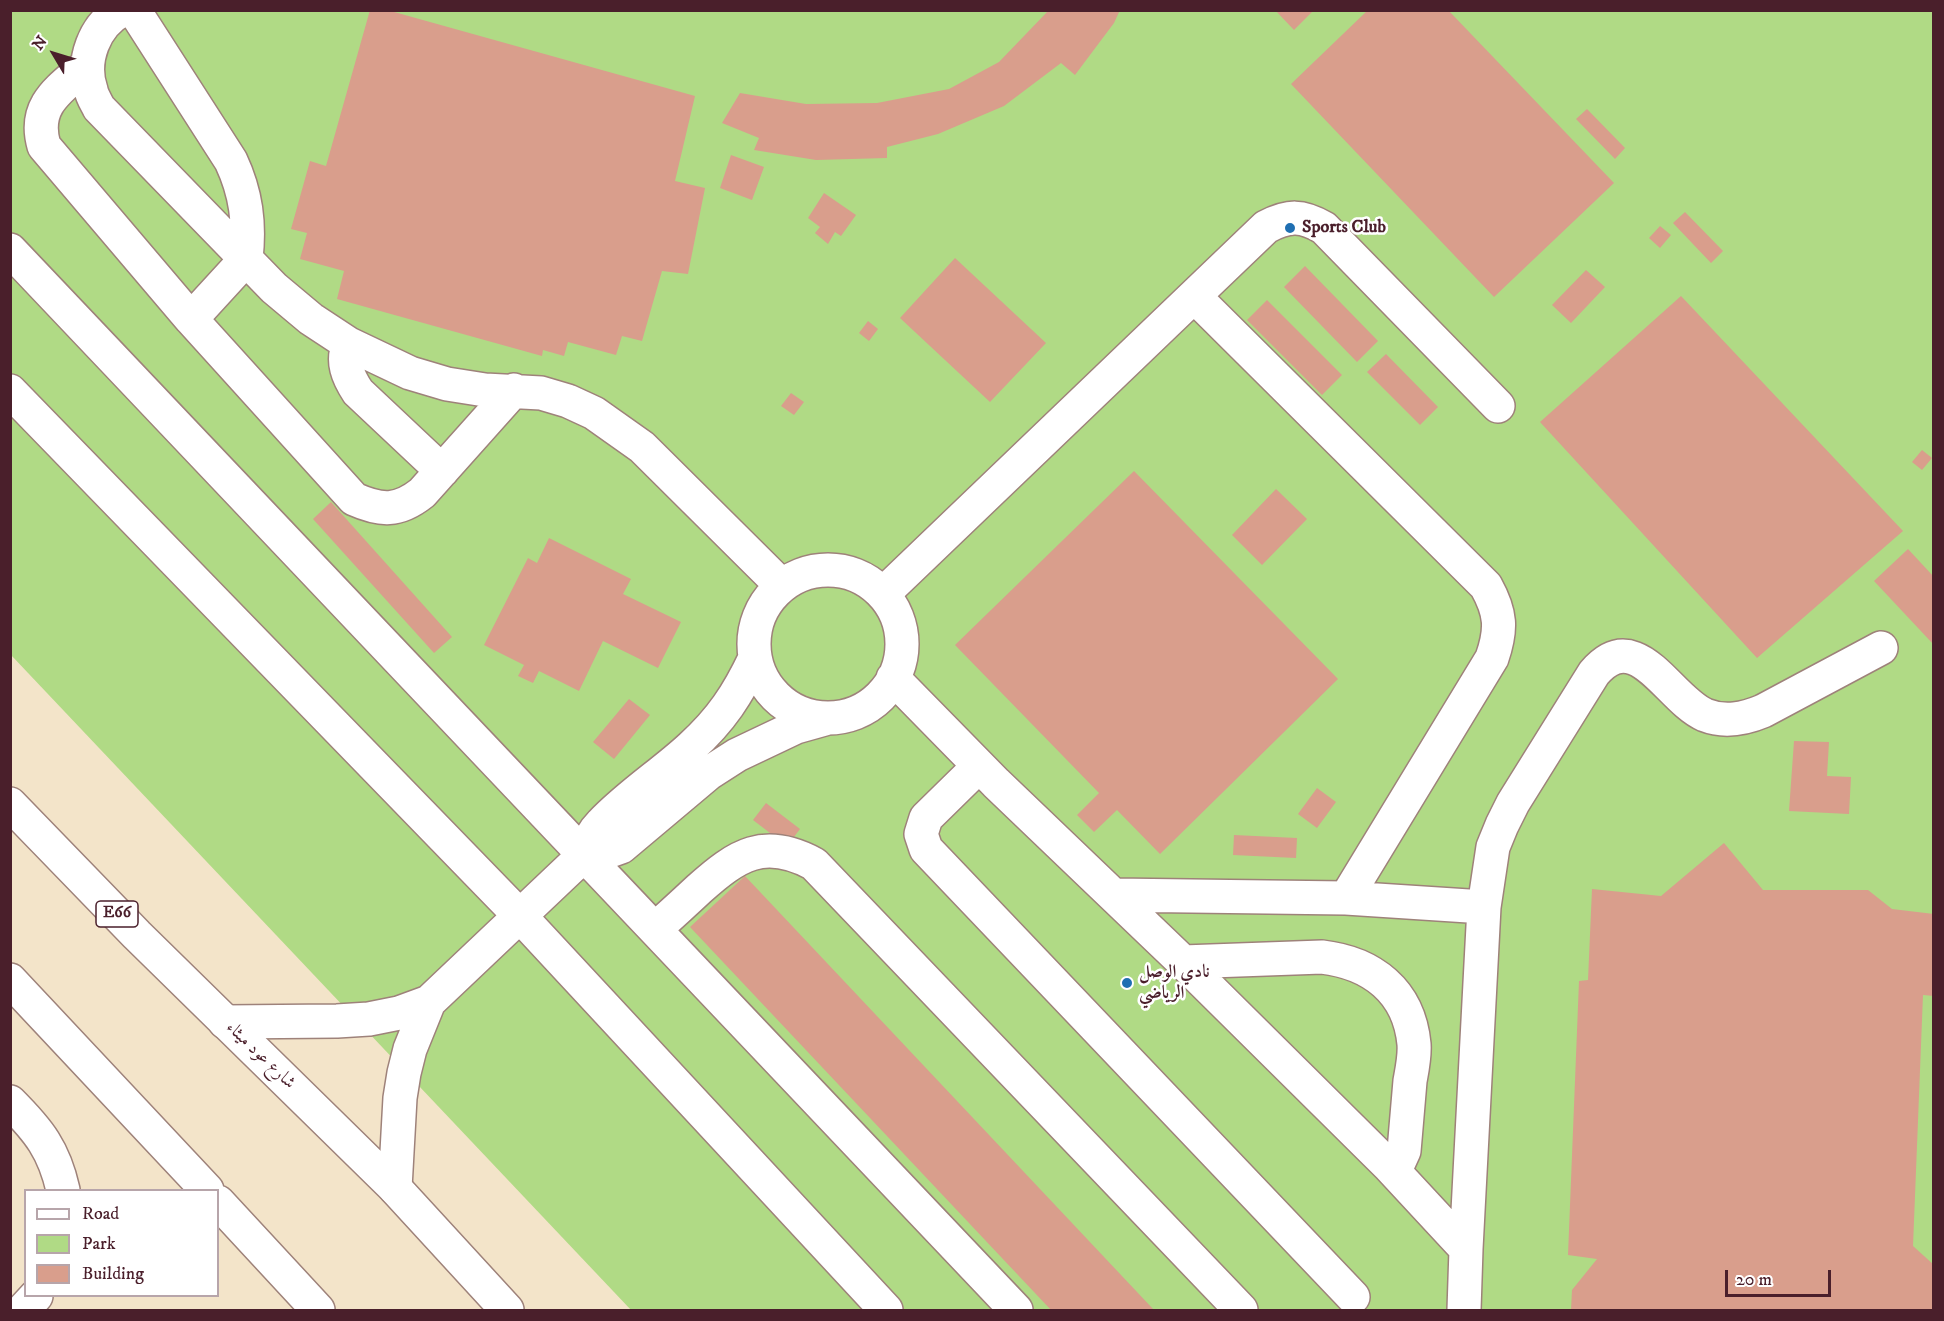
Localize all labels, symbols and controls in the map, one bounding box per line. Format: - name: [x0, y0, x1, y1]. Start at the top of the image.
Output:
- north arrow: [24, 24, 84, 84]
- text: N: [28, 32, 52, 54]
- place label: Sports Club: [1302, 217, 1386, 239]
- marker: Sports Club: [1283, 221, 1297, 235]
- road number: E66: [96, 901, 138, 927]
- place label: نادي الوصل الرياضي: [1139, 962, 1210, 1004]
- marker: نادي الوصل الرياضي: [1120, 976, 1134, 990]
- street label: شارع عود ميثاء: [221, 1017, 299, 1095]
- legend: [24, 1189, 219, 1297]
- text: Road: [82, 1203, 119, 1225]
- text: Park: [82, 1233, 116, 1255]
- scale bar: [1728, 1258, 1834, 1296]
- text: Building: [82, 1263, 144, 1285]
- text: 20 m: [1736, 1269, 1772, 1291]

